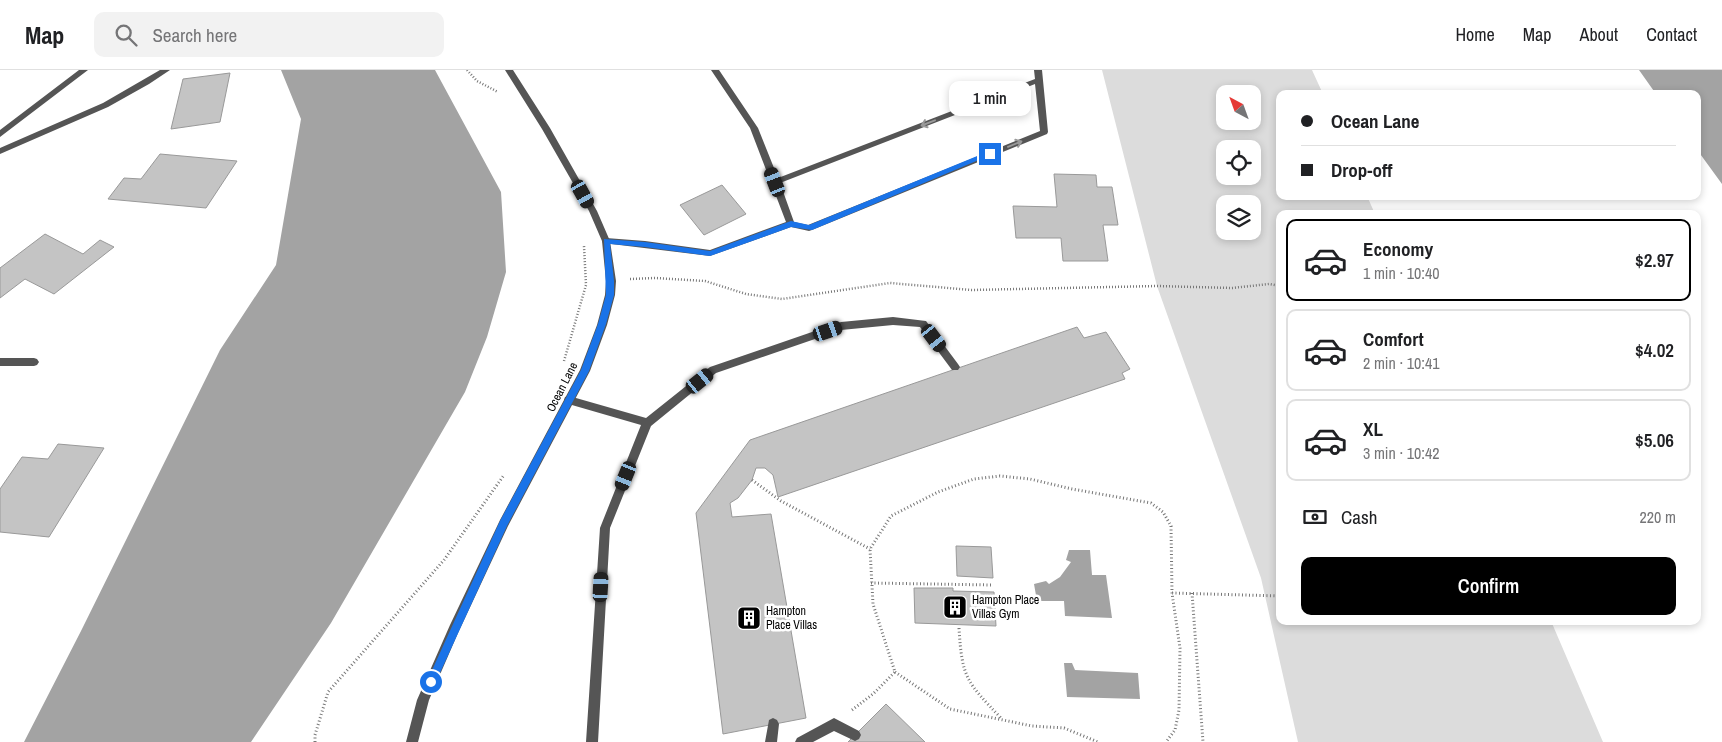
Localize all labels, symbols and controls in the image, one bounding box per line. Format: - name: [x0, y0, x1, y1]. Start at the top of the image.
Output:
- search box: [94, 12, 444, 57]
- text: Map: [25, 19, 64, 51]
- icon: search: [112, 21, 140, 49]
- text: Search here: [152, 22, 237, 48]
- text: Home: [1455, 22, 1495, 47]
- text: Map: [1523, 22, 1552, 47]
- text: About: [1580, 22, 1618, 47]
- text: Contact: [1646, 22, 1697, 47]
- callout: 1 min: [949, 82, 1031, 116]
- north arrow: [1216, 85, 1261, 130]
- map controls: [1216, 85, 1261, 240]
- text: 1 min: [973, 87, 1007, 109]
- text: Ocean Lane: [1331, 108, 1419, 134]
- one-way arrow: [921, 119, 936, 128]
- one-way arrow: [1007, 138, 1022, 148]
- button: locate: [1216, 140, 1261, 185]
- route end: [979, 143, 1001, 165]
- text: Drop-off: [1331, 157, 1392, 183]
- car: [762, 165, 787, 199]
- car: [569, 177, 596, 211]
- button: layers: [1216, 195, 1261, 240]
- text: Economy: [1363, 236, 1433, 262]
- icon: car: [1303, 238, 1348, 283]
- text: $2.97: [1635, 247, 1674, 273]
- text: 1 min · 10:40: [1363, 262, 1440, 284]
- car: [811, 319, 844, 343]
- car: [918, 322, 949, 354]
- text: Comfort: [1363, 326, 1424, 352]
- icon: car: [1303, 328, 1348, 373]
- text: $4.02: [1635, 337, 1674, 363]
- text: 2 min · 10:41: [1363, 352, 1440, 374]
- street label: Ocean Lane: [543, 359, 581, 415]
- car: [683, 366, 716, 396]
- text: XL: [1363, 416, 1383, 442]
- icon: car: [1303, 418, 1348, 463]
- text: $5.06: [1635, 427, 1674, 453]
- text: 3 min · 10:42: [1363, 442, 1440, 464]
- car: [613, 459, 638, 493]
- icon: cash: [1301, 503, 1329, 531]
- text: Cash: [1341, 504, 1377, 530]
- text: 220 m: [1640, 506, 1676, 528]
- button: Confirm: [1301, 557, 1676, 615]
- car: [592, 572, 609, 602]
- place label: Hampton Place Villas Gym: [972, 592, 1039, 622]
- building icon: Hampton Place Villas Gym: [942, 594, 968, 620]
- place label: Hampton Place Villas: [766, 603, 817, 633]
- building icon: Hampton Place Villas: [736, 605, 762, 631]
- route start: [420, 671, 442, 693]

